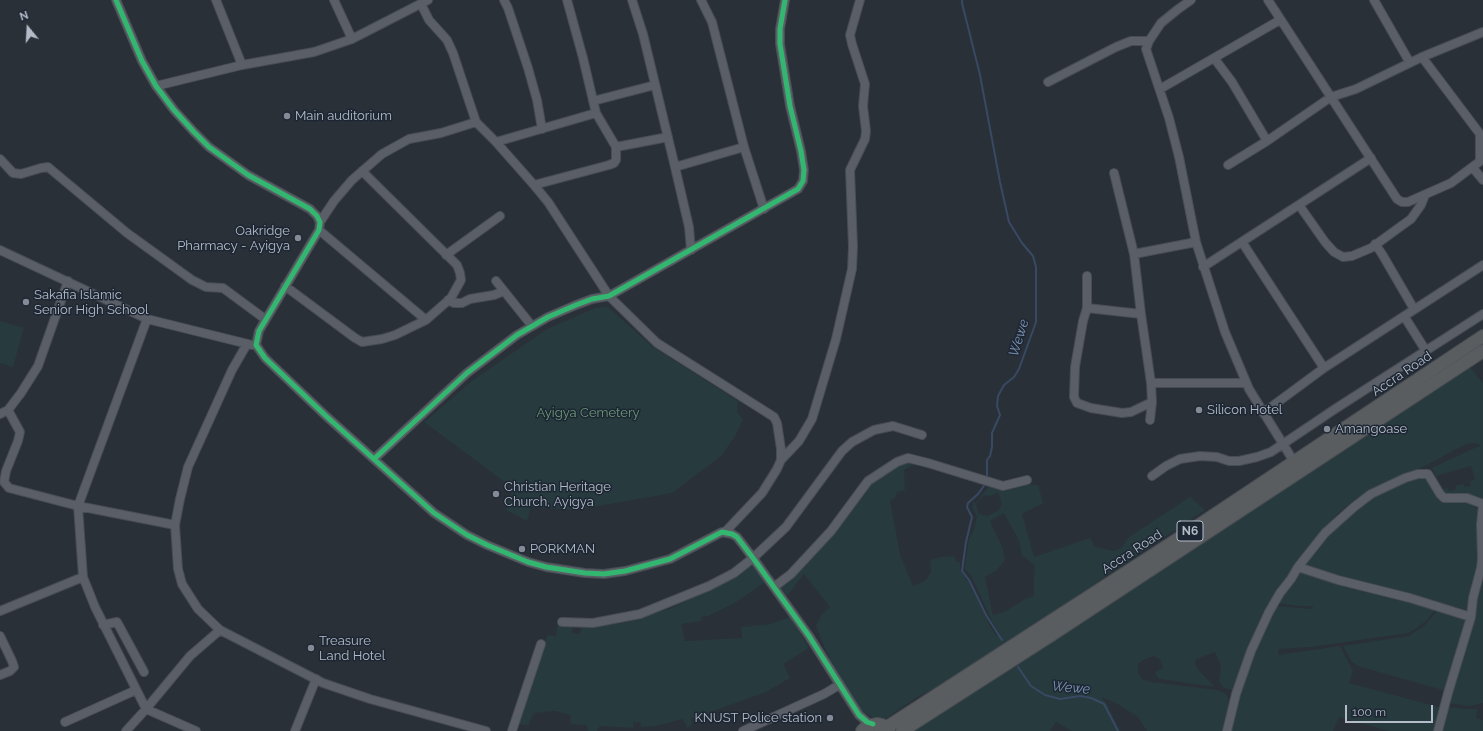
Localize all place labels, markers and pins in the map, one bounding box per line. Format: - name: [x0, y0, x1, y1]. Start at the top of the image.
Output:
- place label: Main auditorium: [295, 108, 392, 124]
- marker: Main auditorium: [282, 111, 292, 121]
- place label: Oakridge Pharmacy - Ayigya: [177, 223, 290, 254]
- marker: Oakridge Pharmacy - Ayigya: [293, 233, 303, 243]
- place label: Sakafia Islamic Senior High School: [34, 287, 149, 318]
- marker: Sakafia Islamic Senior High School: [21, 297, 31, 307]
- place label: Silicon Hotel: [1207, 402, 1282, 418]
- marker: Silicon Hotel: [1194, 405, 1204, 415]
- place label: Amangoase: [1335, 421, 1407, 437]
- marker: Amangoase: [1322, 424, 1332, 434]
- place label: Christian Heritage Church, Ayigya: [504, 479, 611, 510]
- marker: Christian Heritage Church, Ayigya: [491, 489, 501, 499]
- place label: PORKMAN: [530, 541, 595, 557]
- marker: PORKMAN: [517, 544, 527, 554]
- place label: Treasure Land Hotel: [319, 633, 385, 664]
- marker: Treasure Land Hotel: [306, 643, 316, 653]
- place label: KNUST Police station: [694, 710, 822, 726]
- marker: KNUST Police station: [825, 713, 835, 723]

